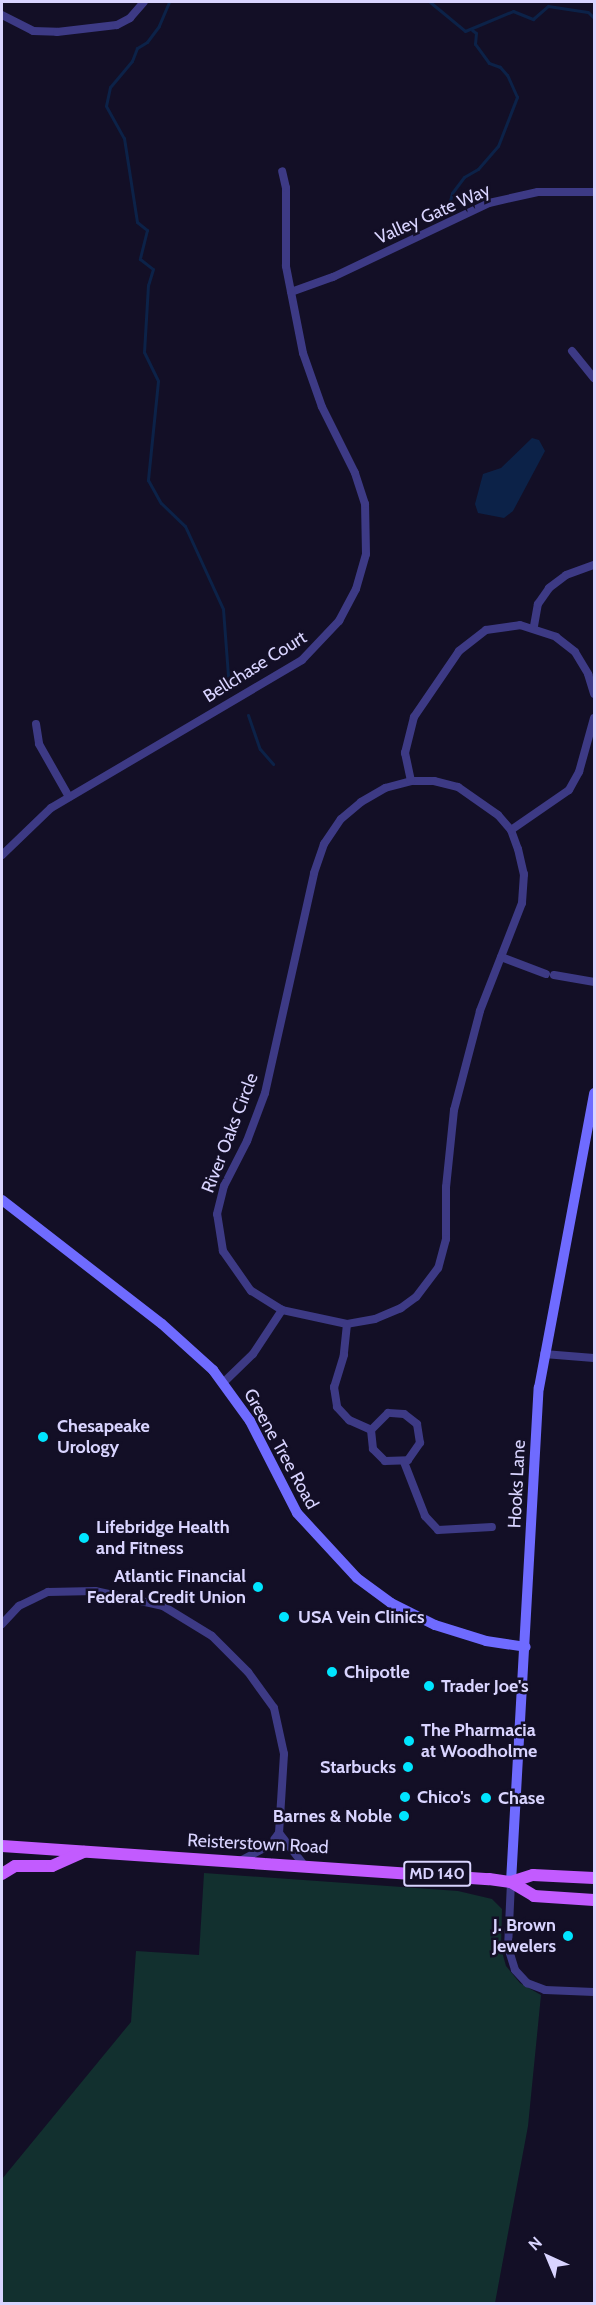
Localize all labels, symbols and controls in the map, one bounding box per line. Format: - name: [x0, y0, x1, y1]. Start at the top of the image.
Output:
- street label: Valley Gate Way: [372, 179, 494, 249]
- street label: Bellchase Court: [199, 627, 311, 707]
- street label: River Oaks Circle: [197, 1070, 263, 1196]
- street label: Greene Tree Road: [239, 1385, 323, 1513]
- place label: Chesapeake Urology: [57, 1416, 150, 1458]
- marker: Chesapeake Urology: [34, 1428, 52, 1446]
- street label: Hooks Lane: [504, 1439, 530, 1529]
- place label: Lifebridge Health and Fitness: [96, 1517, 230, 1559]
- marker: Lifebridge Health and Fitness: [77, 1531, 91, 1545]
- place label: Atlantic Financial Federal Credit Union: [87, 1566, 246, 1608]
- marker: Atlantic Financial Federal Credit Union: [251, 1580, 265, 1594]
- place label: USA Vein Clinics: [298, 1606, 425, 1628]
- marker: USA Vein Clinics: [275, 1608, 293, 1626]
- place label: Chipotle: [344, 1661, 410, 1683]
- marker: Chipotle: [325, 1665, 339, 1679]
- place label: Trader Joe's: [441, 1675, 529, 1697]
- marker: Trader Joe's: [422, 1679, 436, 1693]
- place label: The Pharmacia at Woodholme: [421, 1720, 537, 1762]
- marker: The Pharmacia at Woodholme: [402, 1734, 416, 1748]
- place label: Starbucks: [320, 1756, 396, 1778]
- marker: Starbucks: [401, 1760, 415, 1774]
- place label: Chico's: [417, 1786, 471, 1808]
- place label: Chase: [498, 1787, 545, 1809]
- marker: Chico's: [398, 1790, 412, 1804]
- marker: Chase: [479, 1791, 493, 1805]
- place label: Barnes & Noble: [273, 1805, 392, 1827]
- marker: Barnes & Noble: [397, 1809, 411, 1823]
- street label: Reisterstown Road: [187, 1830, 329, 1858]
- road number: MD 140: [402, 1861, 472, 1887]
- place label: J. Brown Jewelers: [492, 1915, 556, 1958]
- marker: J. Brown Jewelers: [561, 1929, 575, 1943]
- north arrow: [518, 2227, 578, 2287]
- text: N: [524, 2233, 546, 2254]

